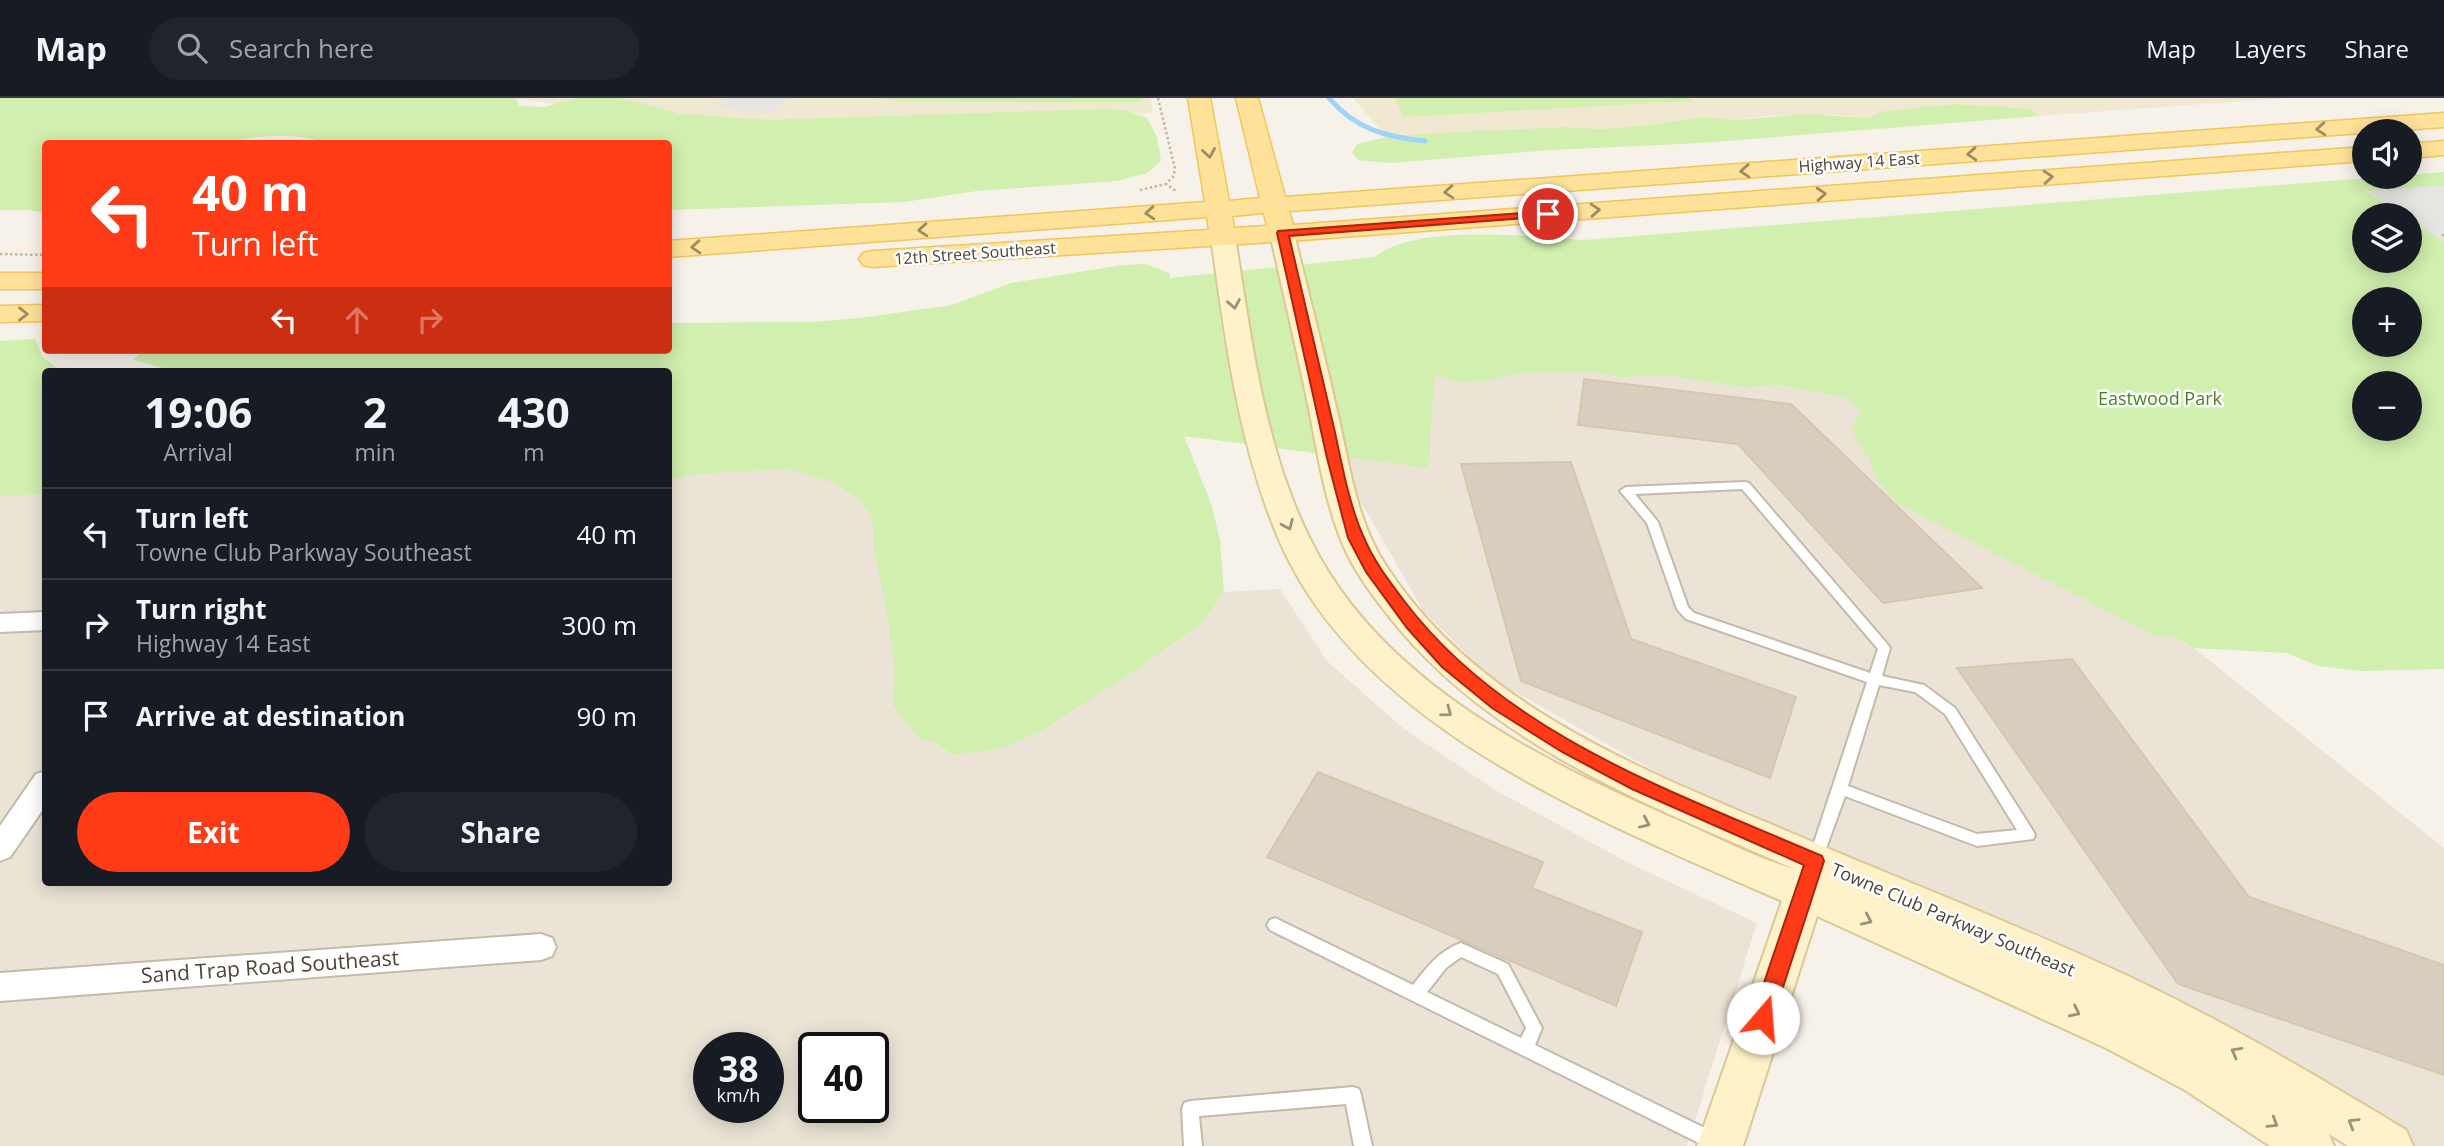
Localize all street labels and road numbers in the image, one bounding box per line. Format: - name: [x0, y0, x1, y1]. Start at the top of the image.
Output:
- street label: Highway 14 East: [1798, 147, 1921, 177]
- street label: 12th Street Southeast: [894, 236, 1057, 270]
- street label: Towne Club Parkway Southeast: [1828, 857, 2079, 981]
- street label: Sand Trap Road Southeast: [140, 943, 400, 989]

